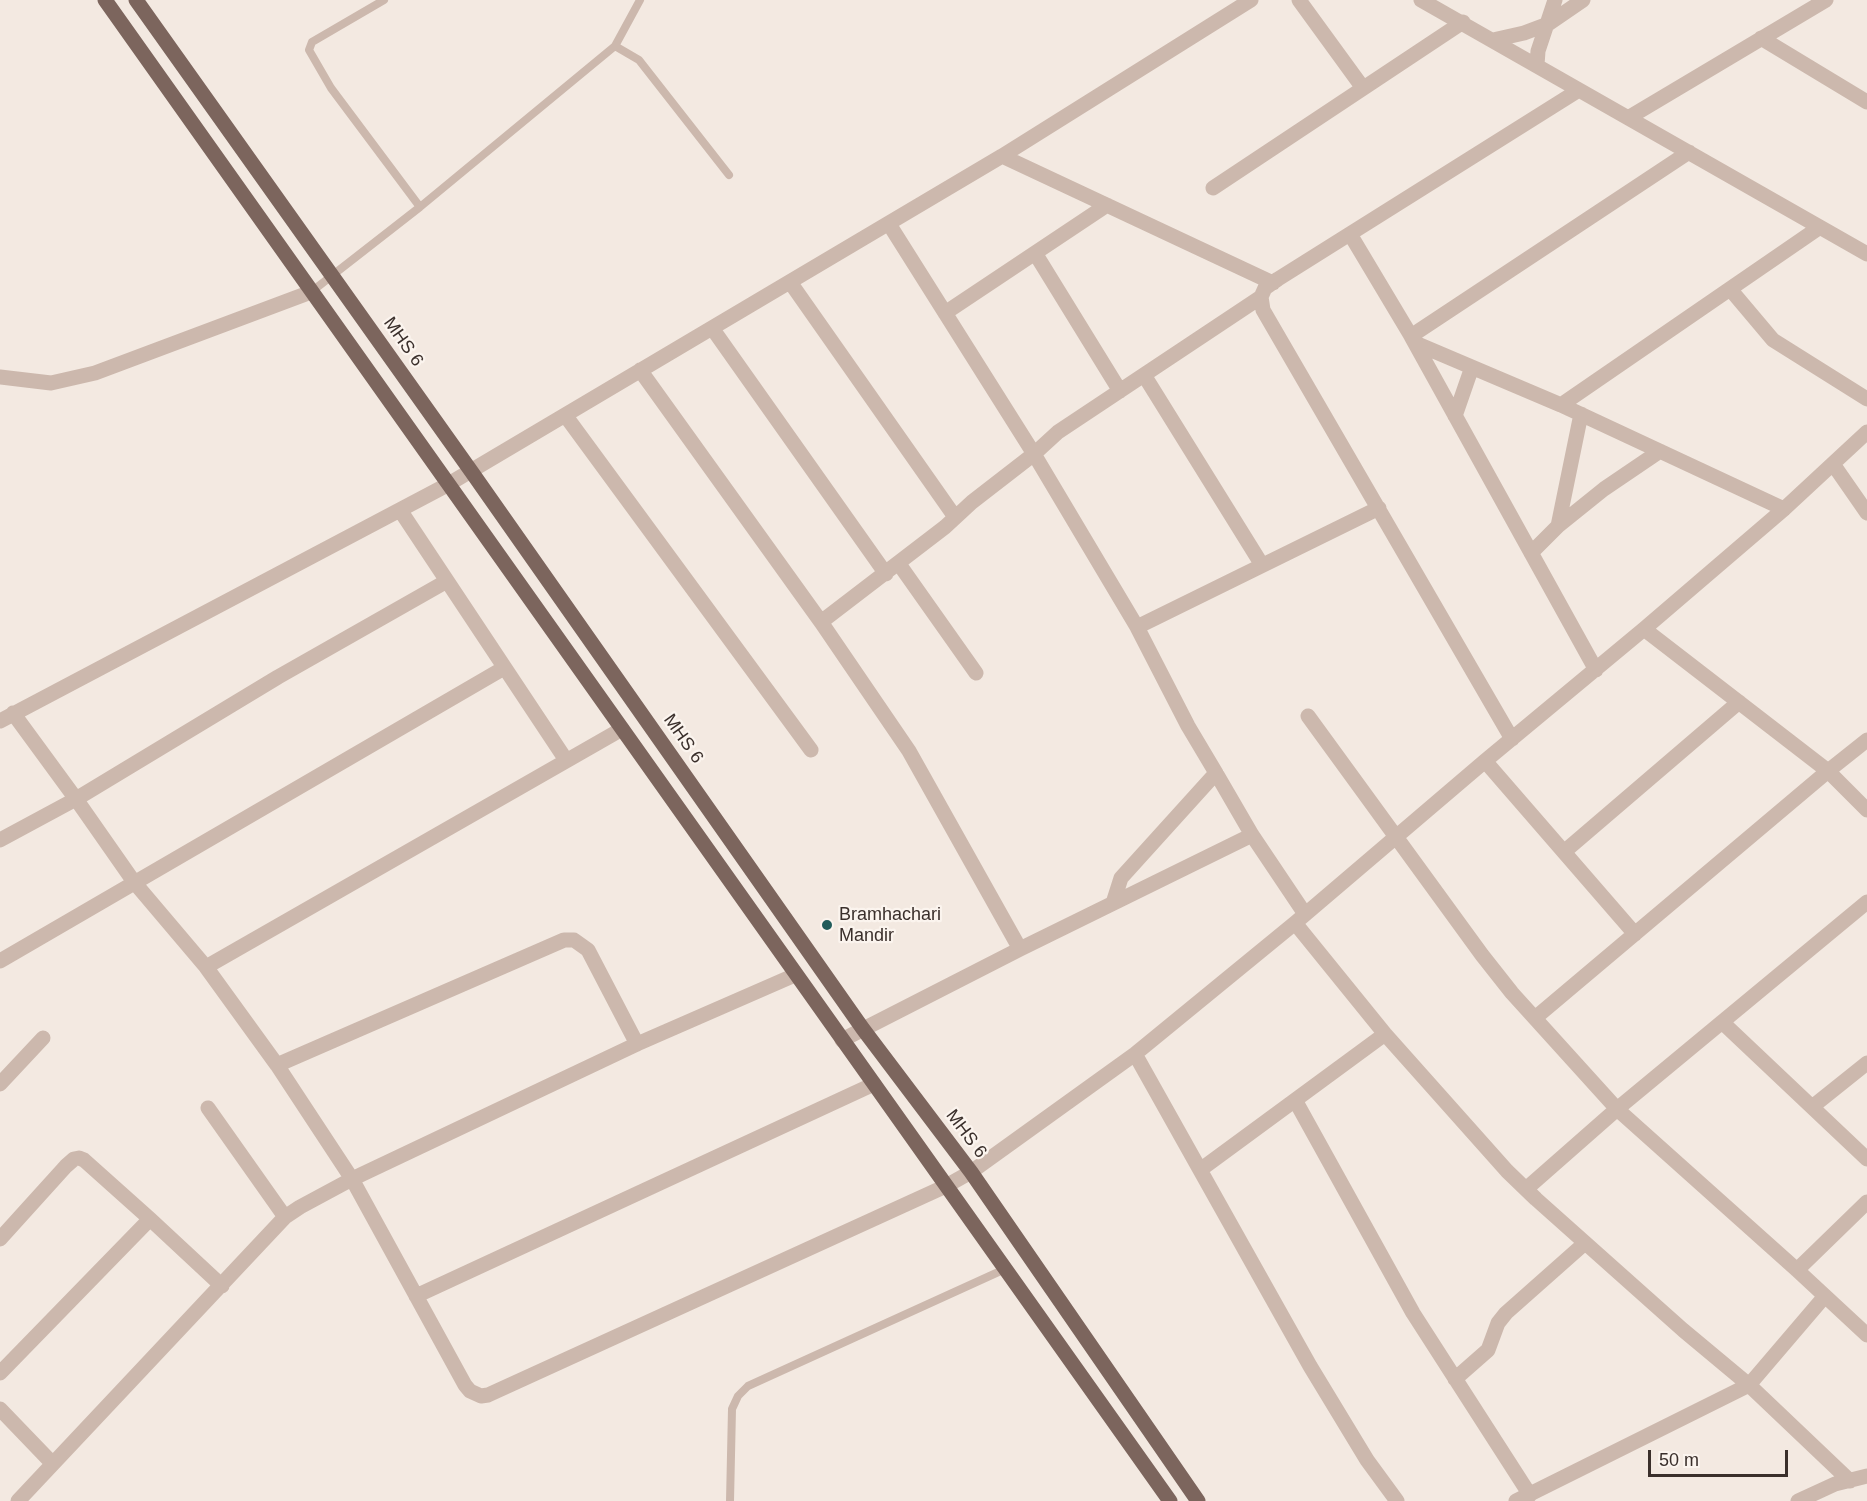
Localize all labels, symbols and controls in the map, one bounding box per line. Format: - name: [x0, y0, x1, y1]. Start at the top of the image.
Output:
- street label: MHS 6: [378, 313, 428, 371]
- street label: MHS 6: [658, 710, 708, 768]
- place label: Bramhachari Mandir: [839, 904, 941, 946]
- marker: Bramhachari Mandir: [820, 918, 834, 932]
- street label: MHS 6: [941, 1106, 991, 1162]
- scale bar: [1651, 1438, 1790, 1476]
- text: 50 m: [1659, 1450, 1699, 1470]

